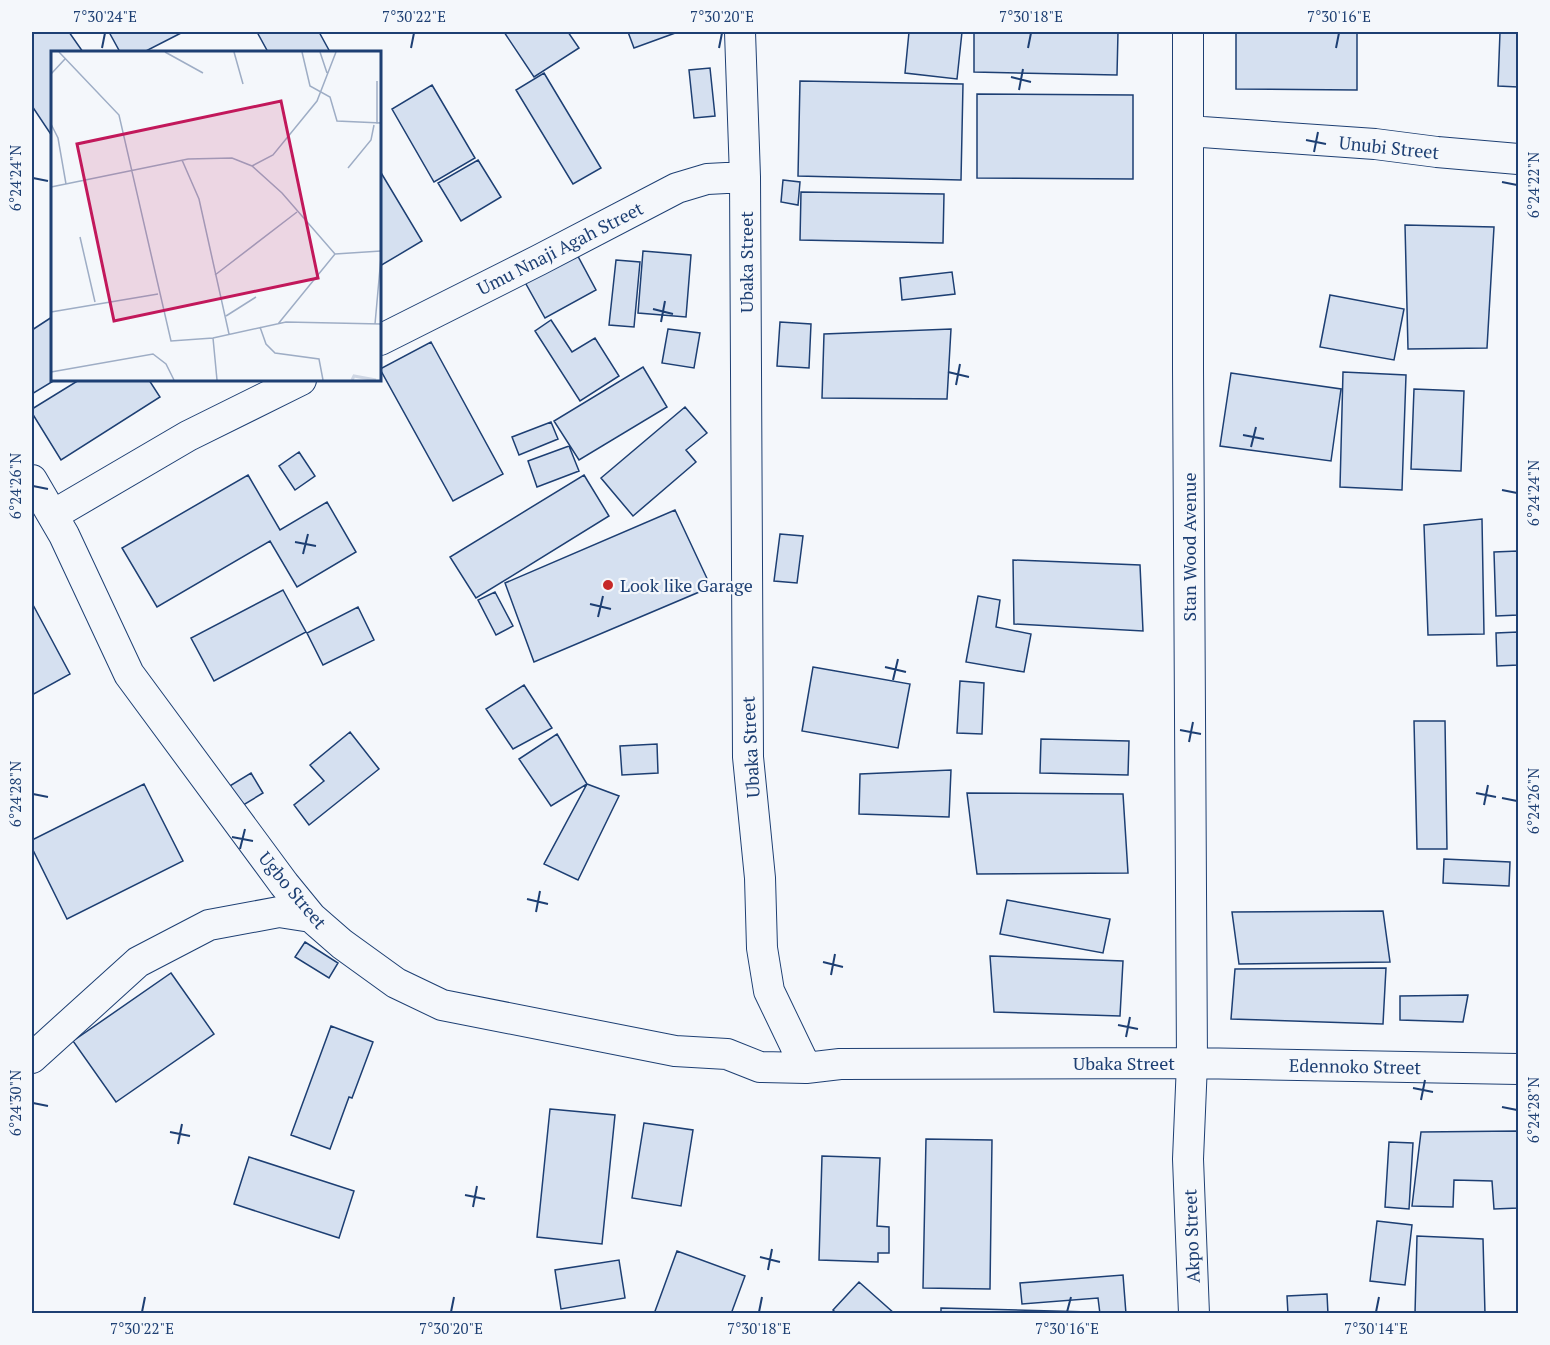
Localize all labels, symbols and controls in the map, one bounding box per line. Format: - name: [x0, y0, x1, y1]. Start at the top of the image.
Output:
- text: 7°30'24"E: [73, 6, 137, 26]
- text: 7°30'22"E: [382, 6, 446, 26]
- text: 7°30'20"E: [690, 6, 754, 26]
- text: 7°30'18"E: [999, 6, 1063, 26]
- text: 7°30'16"E: [1307, 6, 1371, 26]
- inset map: [51, 51, 381, 381]
- street label: Unubi Street: [1338, 130, 1441, 164]
- text: 6°24'24"N: [5, 145, 25, 211]
- text: 6°24'22"N: [1523, 152, 1543, 218]
- street label: Umu Nnaji Agah Street: [473, 196, 647, 300]
- street label: Ubaka Street: [734, 211, 758, 313]
- text: 6°24'26"N: [5, 453, 25, 519]
- text: 6°24'24"N: [1523, 460, 1543, 526]
- street label: Stan Wood Avenue: [1177, 473, 1201, 622]
- place label: Look like Garage: [620, 573, 753, 597]
- marker: Look like Garage: [601, 578, 615, 592]
- street label: Ubaka Street: [735, 695, 765, 798]
- text: 6°24'28"N: [5, 761, 25, 827]
- text: 6°24'26"N: [1523, 768, 1543, 834]
- street label: Ugbo Street: [254, 846, 333, 934]
- street label: Ubaka Street: [1073, 1051, 1175, 1075]
- street label: Edennoko Street: [1289, 1053, 1422, 1079]
- text: 6°24'30"N: [5, 1070, 25, 1136]
- text: 6°24'28"N: [1523, 1077, 1543, 1143]
- street label: Akpo Street: [1177, 1188, 1205, 1283]
- text: 7°30'22"E: [110, 1318, 174, 1338]
- text: 7°30'20"E: [419, 1318, 483, 1338]
- text: 7°30'18"E: [727, 1318, 791, 1338]
- text: 7°30'16"E: [1035, 1318, 1099, 1338]
- text: 7°30'14"E: [1344, 1318, 1408, 1338]

